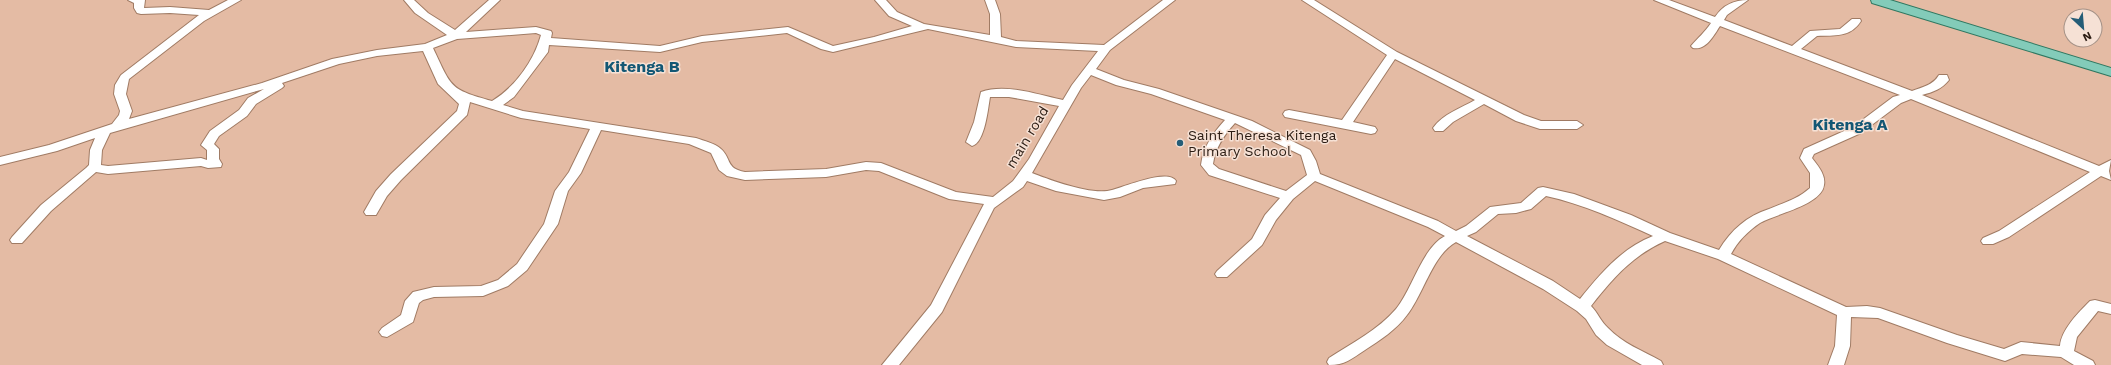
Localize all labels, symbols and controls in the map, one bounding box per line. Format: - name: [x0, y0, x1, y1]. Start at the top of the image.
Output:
- north arrow: [2063, 8, 2103, 48]
- text: N: [2081, 29, 2094, 44]
- district label: Kitenga B: [604, 57, 680, 76]
- street label: main road: [1002, 103, 1052, 171]
- district label: Kitenga A: [1812, 115, 1888, 134]
- place label: Saint Theresa Kitenga Primary School: [1188, 127, 1337, 159]
- marker: Saint Theresa Kitenga Primary School: [1175, 138, 1185, 148]

